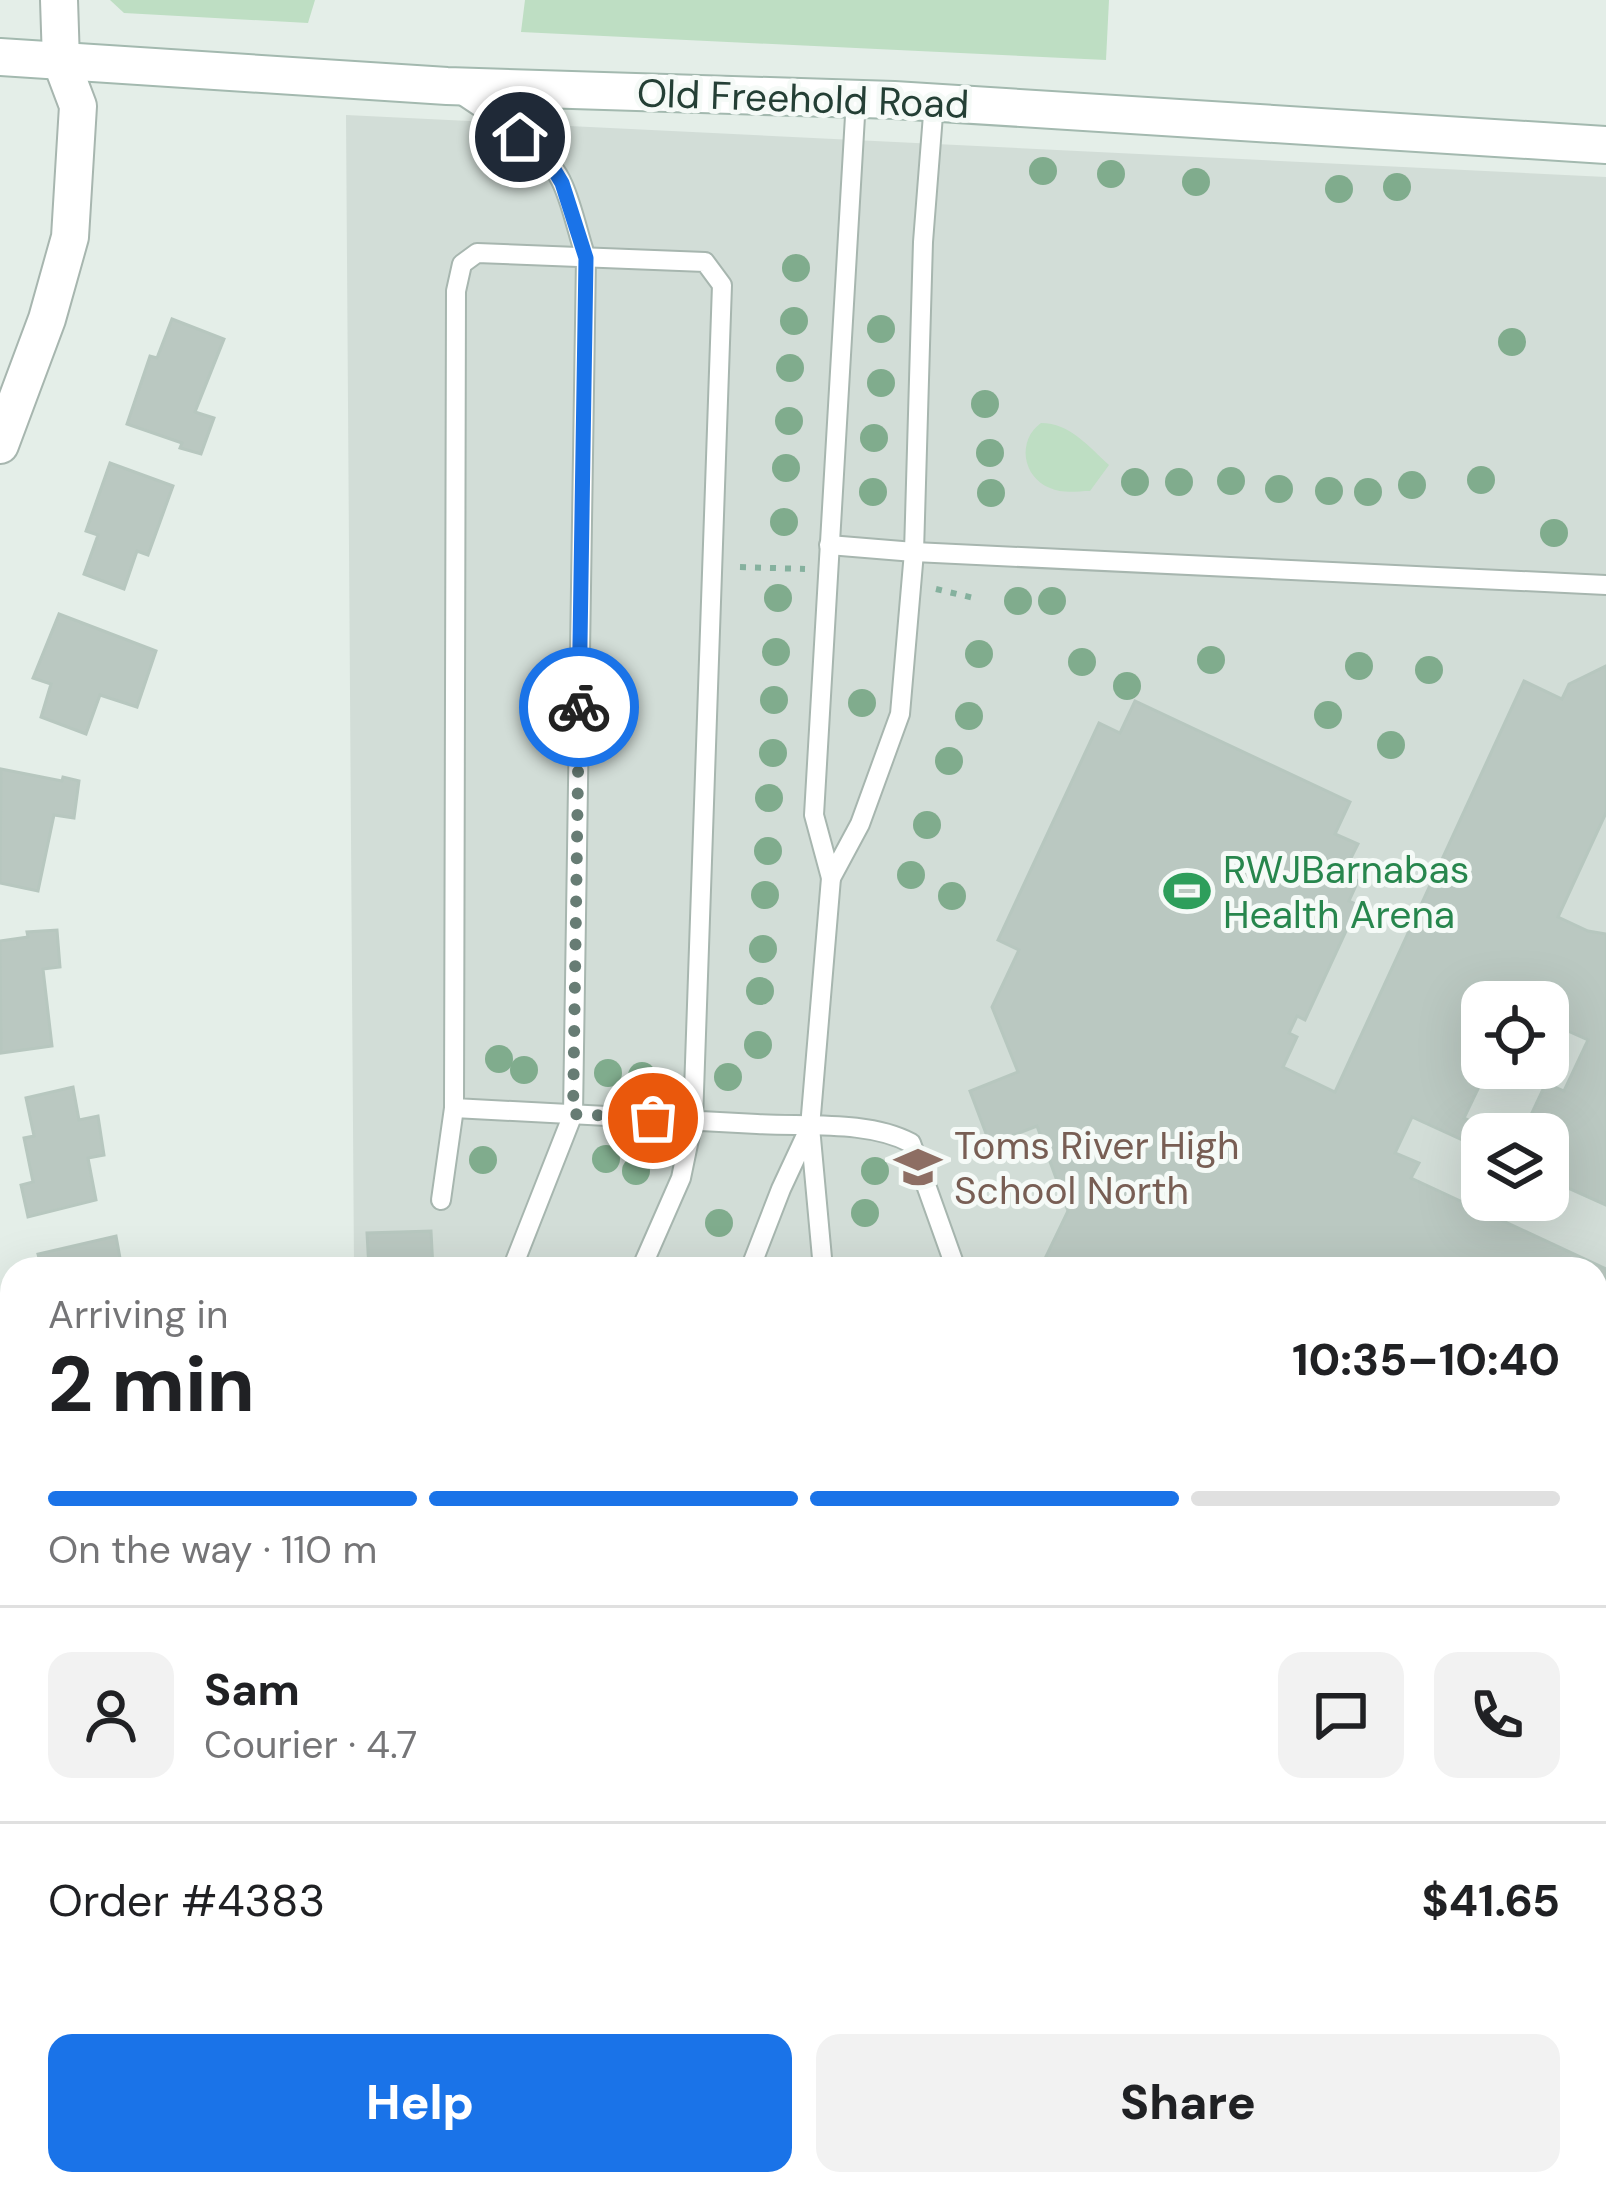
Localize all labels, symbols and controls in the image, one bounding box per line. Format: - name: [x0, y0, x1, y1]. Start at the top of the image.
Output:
- street label: Old Freehold Road: [636, 67, 970, 130]
- pin: [469, 86, 571, 188]
- icon: home: [487, 104, 553, 170]
- courier: [519, 647, 639, 767]
- icon: bike: [546, 674, 612, 740]
- place label: RWJBarnabas Health Arena: [1223, 844, 1469, 940]
- sports icon: RWJBarnabas Health Arena: [1162, 866, 1212, 916]
- map controls: [1461, 981, 1569, 1221]
- button: locate: [1461, 981, 1569, 1089]
- pin: [602, 1067, 704, 1169]
- icon: bag: [620, 1085, 686, 1151]
- button: layers: [1461, 1113, 1569, 1221]
- place label: Toms River High School North: [954, 1120, 1239, 1216]
- school or university icon: Toms River High School North: [893, 1142, 943, 1192]
- text: Arriving in: [48, 1289, 228, 1340]
- text: 10:35–10:40: [1292, 1330, 1560, 1389]
- text: 2 min: [48, 1334, 255, 1435]
- text: On the way · 110 m: [48, 1524, 377, 1575]
- button: person: [48, 1652, 174, 1778]
- button: chat: [1278, 1652, 1404, 1778]
- button: phone: [1434, 1652, 1560, 1778]
- text: Sam: [204, 1660, 300, 1719]
- text: Courier · 4.7: [204, 1719, 417, 1770]
- text: Order #4383: [48, 1871, 325, 1930]
- text: $41.65: [1422, 1871, 1560, 1930]
- button: Help: [48, 2034, 792, 2172]
- button: Share: [816, 2034, 1560, 2172]

